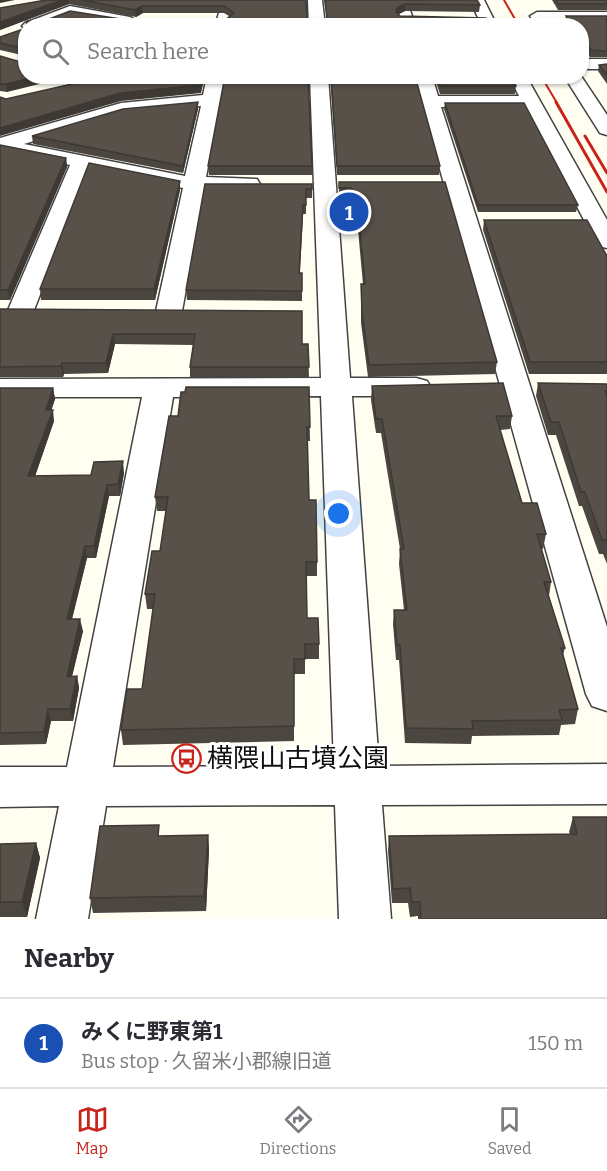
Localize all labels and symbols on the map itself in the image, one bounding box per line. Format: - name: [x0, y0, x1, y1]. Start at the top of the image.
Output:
- pin: 1: [330, 190, 368, 234]
- your location: [324, 499, 353, 528]
- bus stop icon: 横隈山古墳公園: [170, 742, 202, 774]
- place label: 横隈山古墳公園: [207, 743, 389, 774]

